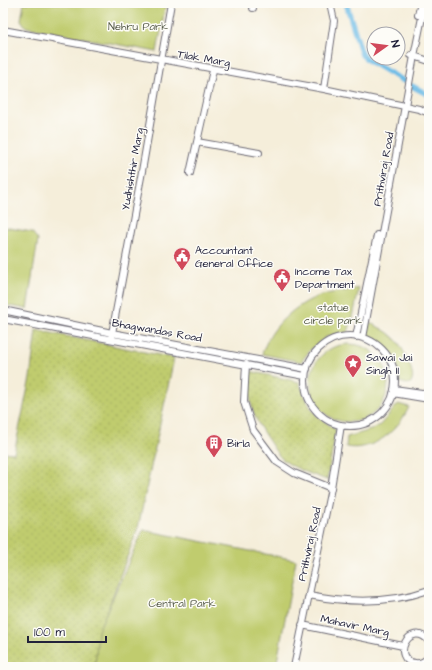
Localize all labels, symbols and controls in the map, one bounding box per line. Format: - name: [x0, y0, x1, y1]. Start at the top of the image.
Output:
- park label: Nehru Park: [108, 19, 168, 34]
- north arrow: [366, 26, 406, 66]
- text: N: [387, 39, 403, 49]
- street label: Tilak Marg: [176, 46, 232, 72]
- street label: Yudhishthir Marg: [118, 126, 148, 212]
- street label: Prithviraj Road: [370, 130, 397, 207]
- place label: Accountant General Office: [195, 243, 273, 271]
- public building icon: Accountant General Office: [172, 246, 192, 271]
- place label: Income Tax Department: [295, 264, 355, 292]
- public building icon: Income Tax Department: [272, 267, 292, 292]
- park label: statue circle park: [304, 300, 362, 328]
- street label: Bhagwandas Road: [111, 315, 203, 347]
- place label: Sawai Jai Singh II: [366, 350, 413, 379]
- place icon: Sawai Jai Singh II: [343, 353, 363, 378]
- building icon: Birla: [204, 433, 224, 458]
- place label: Birla: [227, 436, 250, 451]
- street label: Prithviraj Road: [294, 505, 325, 582]
- park label: Central Park: [149, 596, 216, 611]
- street label: Mahavir Marg: [319, 611, 391, 641]
- scale bar: [28, 618, 106, 644]
- text: 100 m: [34, 624, 65, 641]

